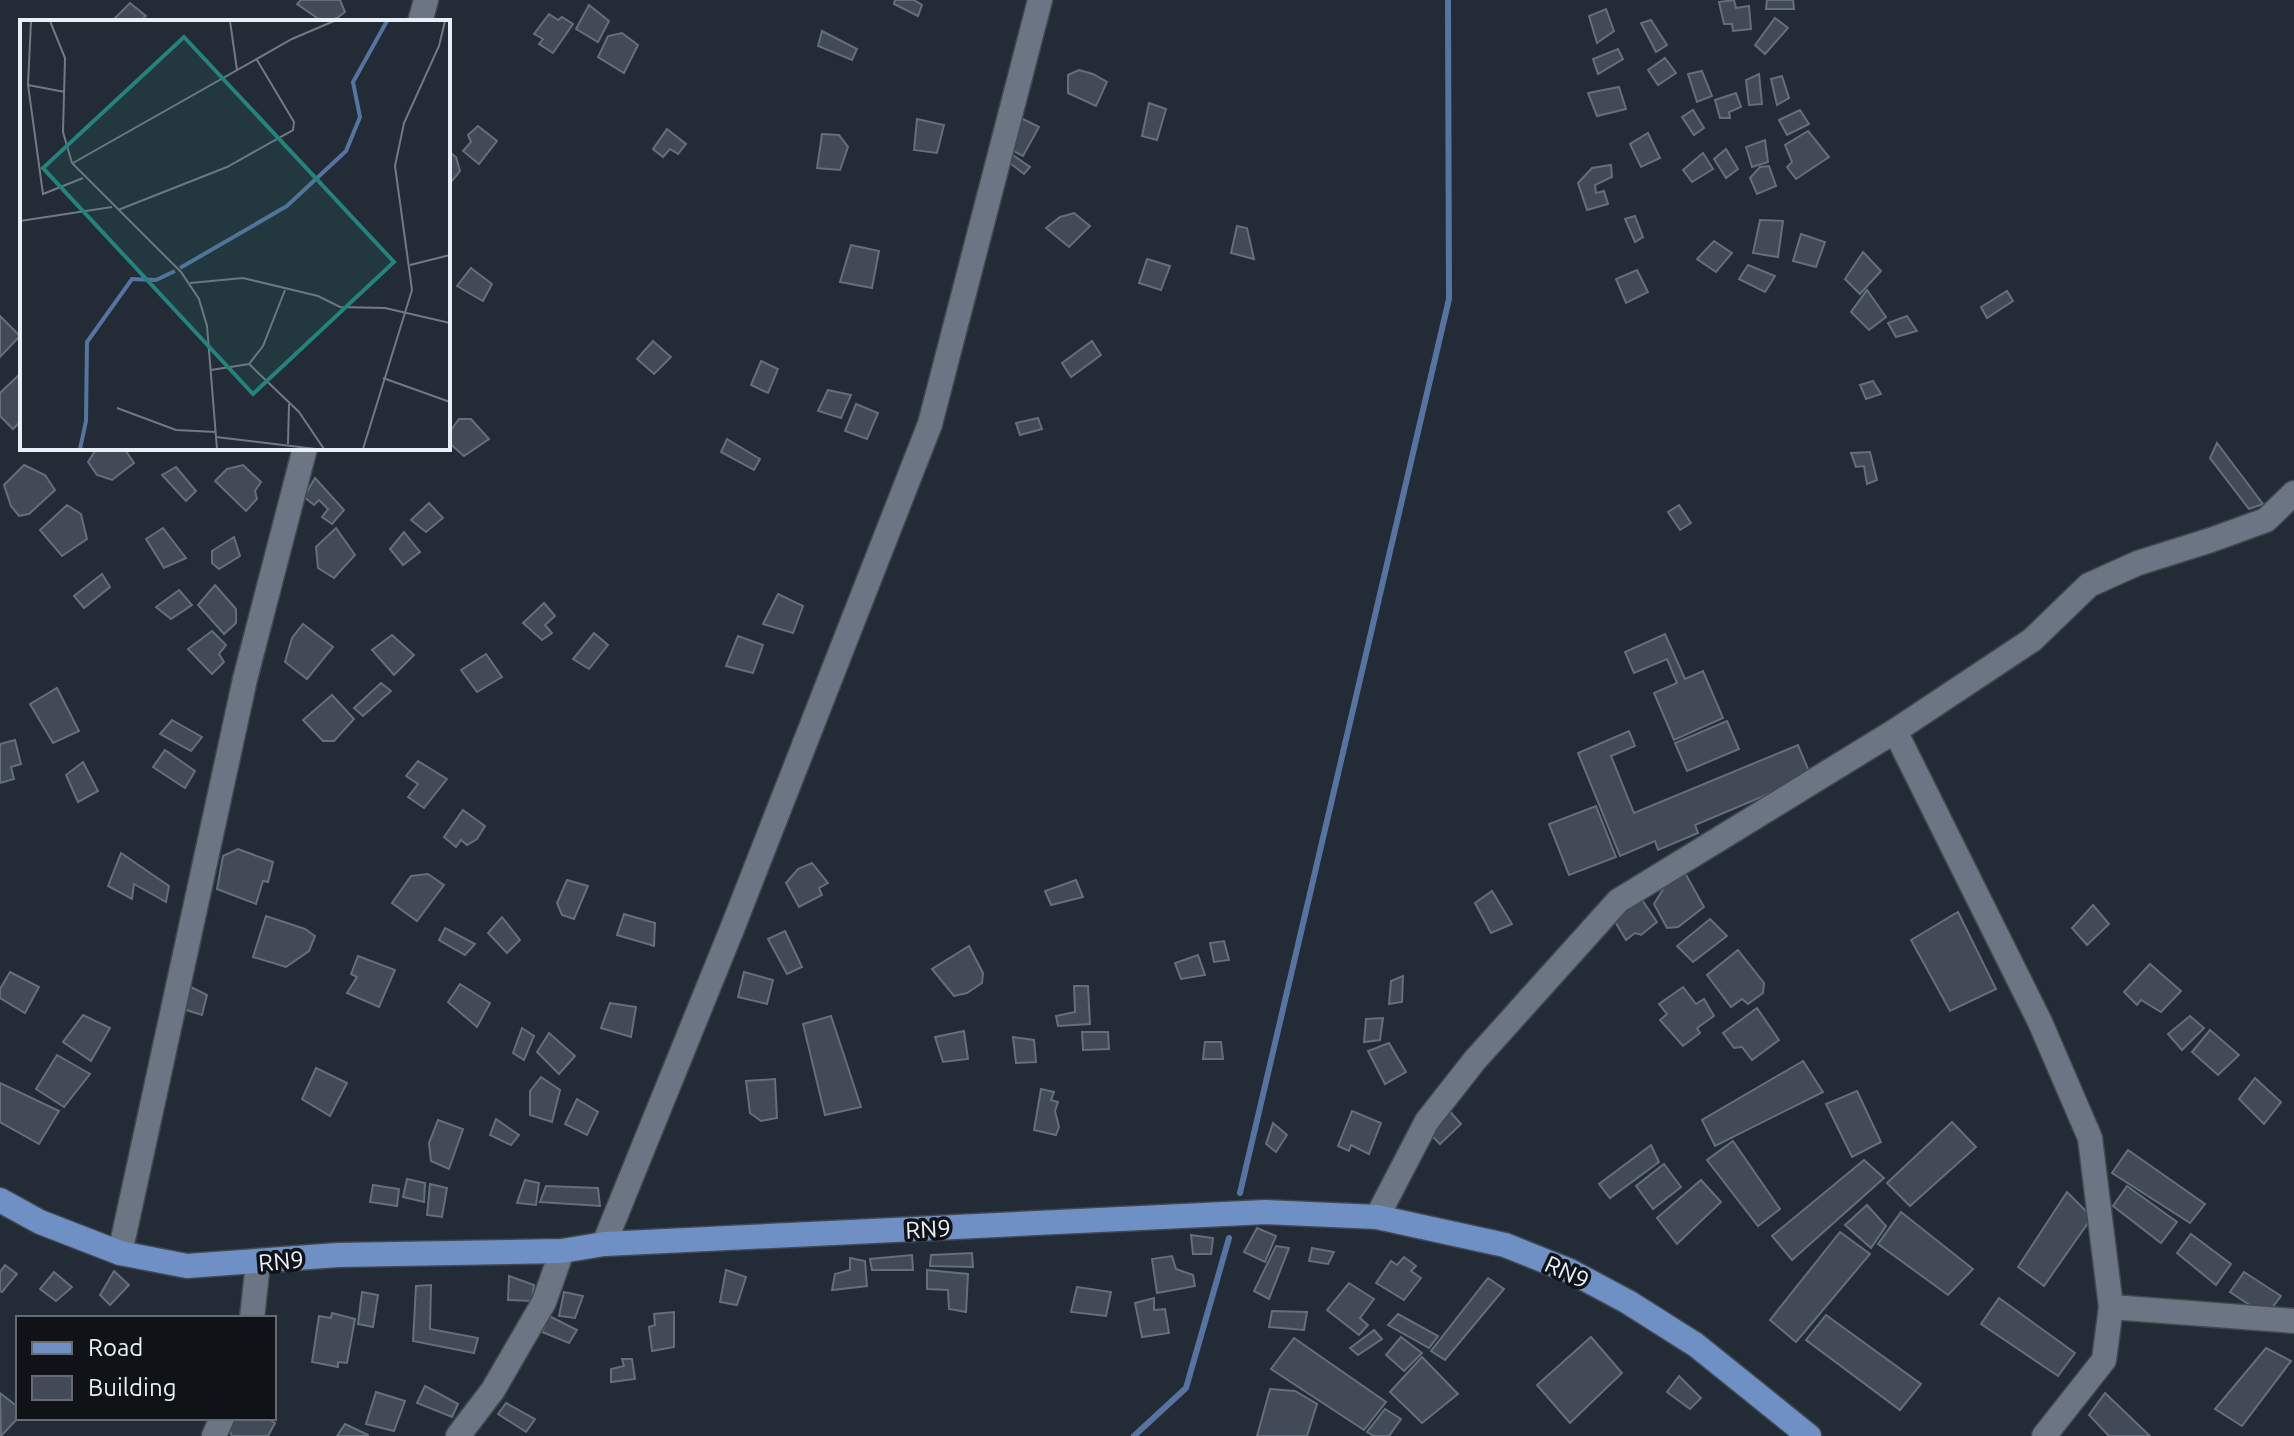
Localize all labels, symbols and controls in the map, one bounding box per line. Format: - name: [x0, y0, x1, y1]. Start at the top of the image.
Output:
- inset map: [20, 20, 450, 450]
- street label: RN9: [904, 1214, 952, 1244]
- street label: RN9: [257, 1246, 305, 1276]
- street label: RN9: [1541, 1250, 1593, 1294]
- legend: [16, 1316, 276, 1420]
- text: Road: [88, 1334, 143, 1361]
- text: Building: [88, 1374, 176, 1401]

